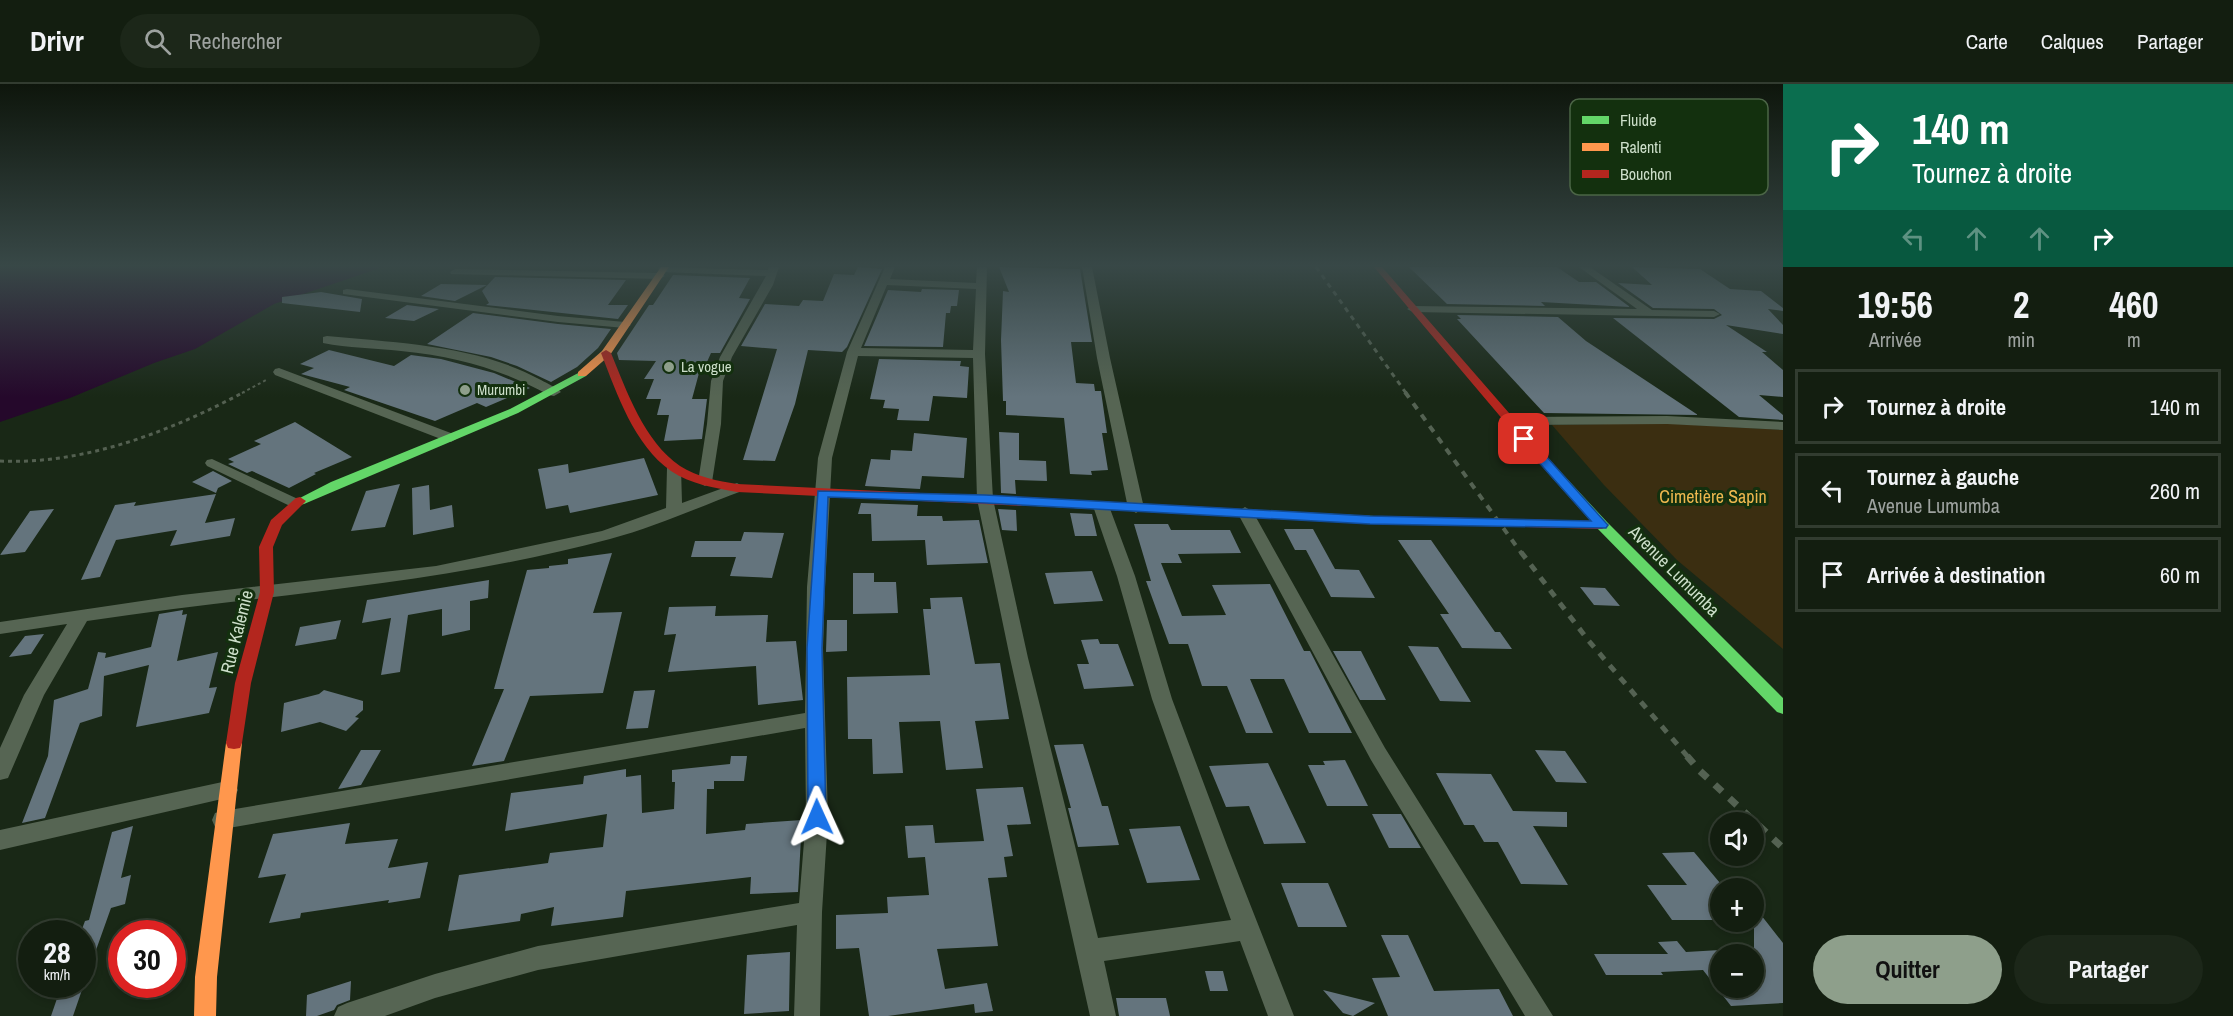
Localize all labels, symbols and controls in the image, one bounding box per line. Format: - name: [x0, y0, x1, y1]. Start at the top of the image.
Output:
- search box: [120, 14, 540, 68]
- text: Drivr: [30, 22, 84, 60]
- icon: search: [141, 25, 174, 58]
- text: Rechercher: [189, 26, 282, 56]
- text: Carte: [1966, 27, 2008, 56]
- text: Calques: [2041, 27, 2104, 56]
- text: Partager: [2137, 27, 2203, 56]
- legend: [1570, 99, 1768, 195]
- text: 140 m: [1912, 101, 2010, 157]
- icon: right: [1813, 108, 1891, 186]
- text: Fluide: [1620, 109, 1656, 131]
- text: Ralenti: [1620, 136, 1662, 158]
- text: Tournez à droite: [1912, 155, 2072, 191]
- text: Bouchon: [1620, 163, 1672, 185]
- icon: left: [1897, 222, 1930, 255]
- icon: ahead: [1960, 222, 1993, 255]
- icon: ahead: [2023, 222, 2056, 255]
- icon: right: [2086, 222, 2119, 255]
- text: 19:56: [1857, 281, 1933, 329]
- text: 2: [2013, 281, 2029, 329]
- text: 460: [2109, 281, 2159, 329]
- text: Arrivée: [1869, 326, 1922, 353]
- text: min: [2007, 326, 2035, 353]
- text: m: [2127, 326, 2141, 353]
- place label: La vogue: [681, 356, 732, 377]
- marker: La vogue: [662, 360, 676, 374]
- place label: Murumbi: [477, 379, 526, 400]
- marker: Murumbi: [458, 383, 472, 397]
- icon: right: [1816, 390, 1849, 423]
- text: Tournez à droite: [1867, 392, 2006, 422]
- text: 140 m: [2150, 392, 2200, 422]
- pin: [1498, 413, 1549, 464]
- icon: arrive: [1507, 422, 1540, 455]
- text: Tournez à gauche: [1867, 462, 2019, 492]
- icon: left: [1816, 474, 1849, 507]
- text: 260 m: [2150, 476, 2200, 506]
- park label: Cimetière Sapin: [1659, 484, 1767, 509]
- text: Avenue Lumumba: [1867, 492, 2000, 519]
- street label: Avenue Lumumba: [1623, 519, 1725, 622]
- icon: arrive: [1816, 558, 1849, 591]
- text: Arrivée à destination: [1867, 560, 2045, 590]
- text: 60 m: [2160, 560, 2200, 590]
- street label: Rue Kalemie: [214, 587, 259, 676]
- position arrow: [785, 785, 849, 849]
- map controls: [1710, 812, 1764, 998]
- button: sound: [1710, 812, 1764, 866]
- button: +: [1710, 878, 1764, 932]
- speed limit sign: 30: [108, 920, 186, 998]
- text: 28: [43, 932, 71, 972]
- button: Quitter: [1813, 935, 2002, 1004]
- button: Partager: [2014, 935, 2203, 1004]
- button: −: [1710, 944, 1764, 998]
- text: km/h: [44, 964, 70, 985]

